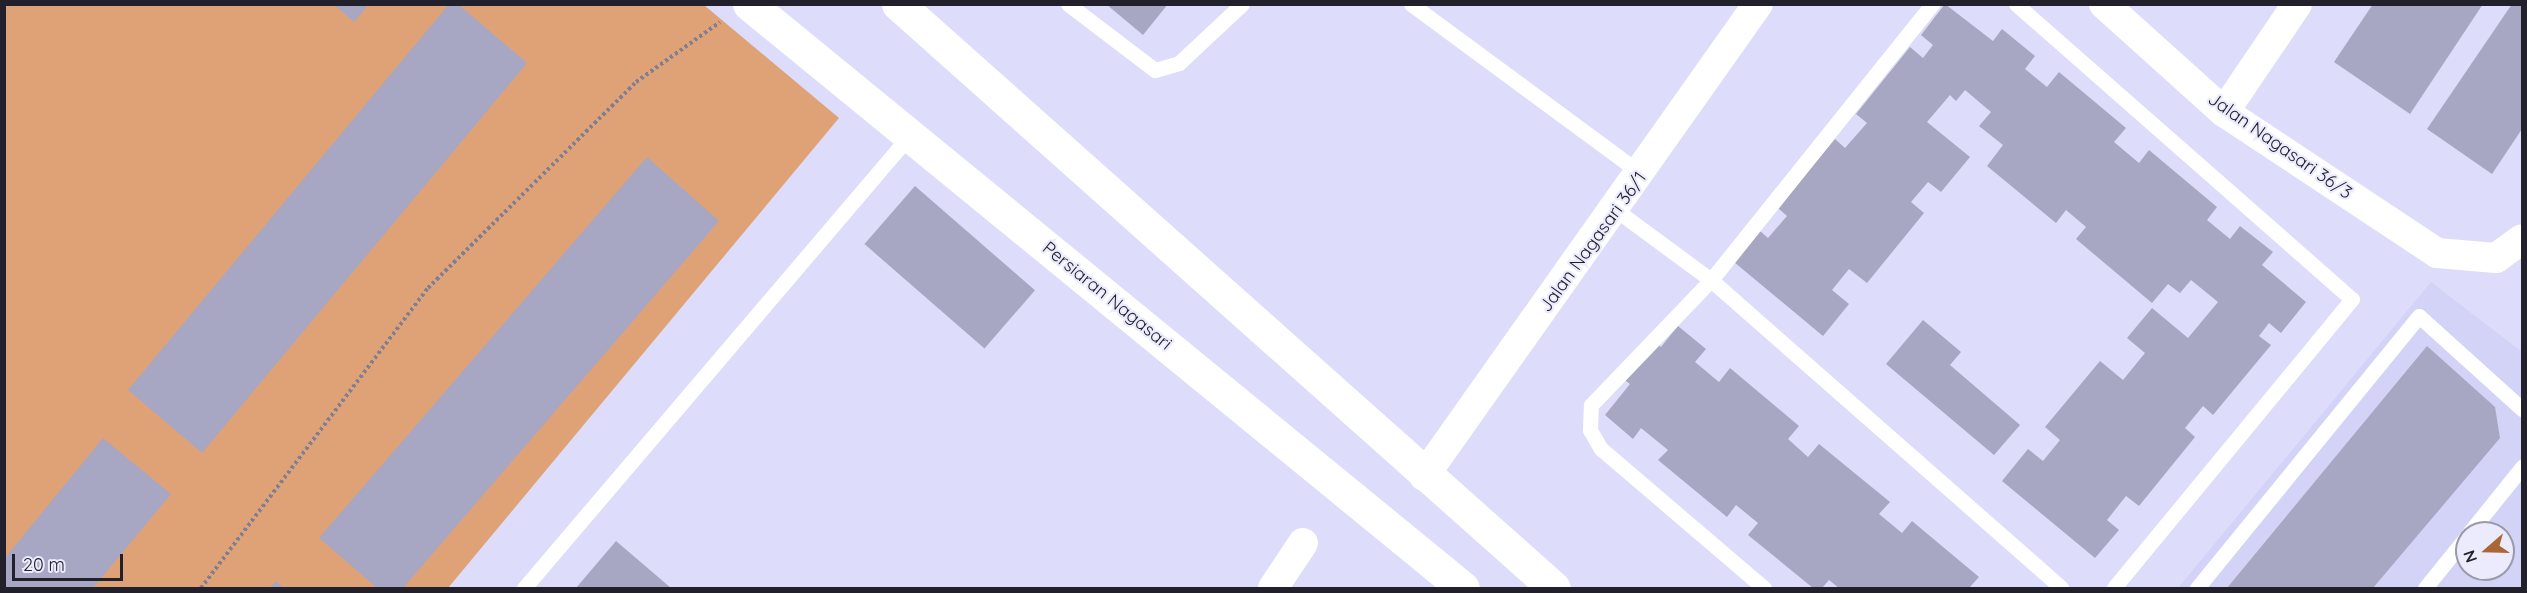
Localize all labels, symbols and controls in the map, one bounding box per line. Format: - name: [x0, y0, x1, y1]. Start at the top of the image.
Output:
- street label: Jalan Nagasari 36/3: [2204, 88, 2356, 204]
- street label: Jalan Nagasari 36/1: [1535, 168, 1651, 316]
- street label: Persiaran Nagasari: [1038, 237, 1176, 355]
- north arrow: [2455, 521, 2515, 581]
- scale bar: [15, 542, 126, 580]
- text: N: [2459, 548, 2481, 565]
- text: 20 m: [23, 553, 65, 576]

